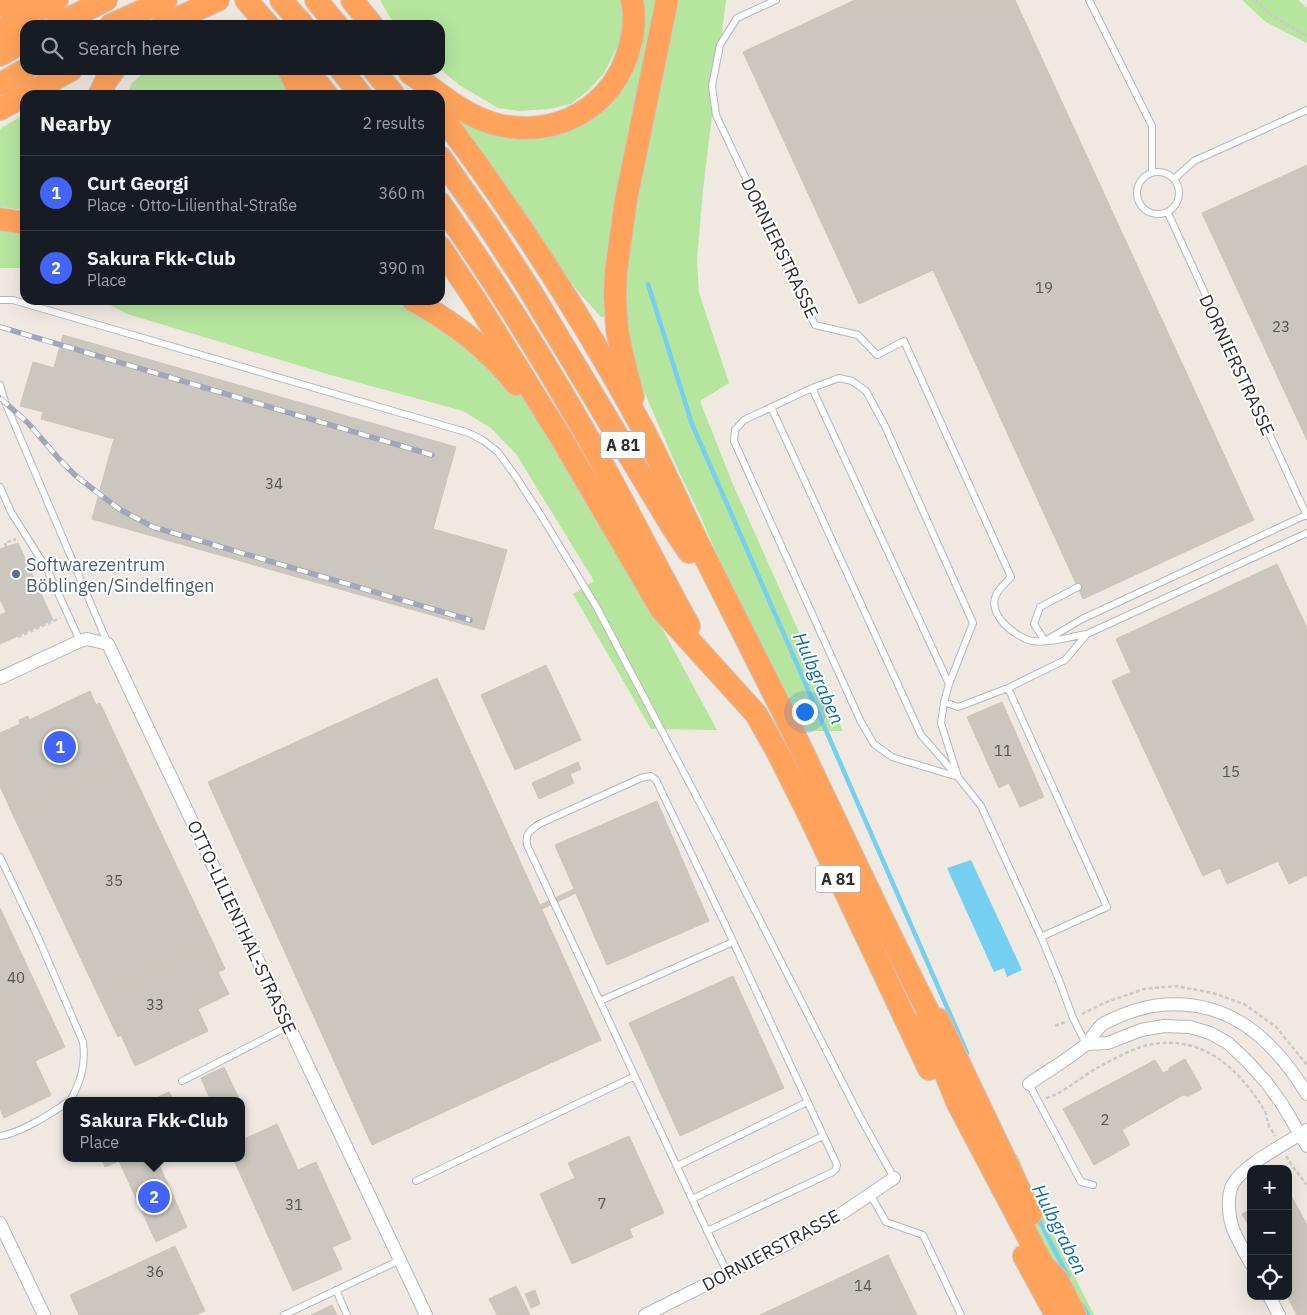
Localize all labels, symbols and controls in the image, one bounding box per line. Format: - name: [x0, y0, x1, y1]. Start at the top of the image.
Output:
- search box: [20, 20, 445, 75]
- icon: search: [38, 34, 66, 62]
- text: Search here: [78, 36, 180, 60]
- text: Nearby: [40, 109, 111, 137]
- text: 2 results: [362, 113, 425, 133]
- text: Curt Georgi: [87, 171, 189, 195]
- street label: DORNIERSTRASSE: [736, 174, 824, 322]
- text: 1: [51, 183, 61, 203]
- text: 360 m: [378, 183, 425, 203]
- text: Place · Otto-Lilienthal-Straße: [87, 195, 297, 215]
- text: Sakura Fkk-Club: [87, 246, 236, 270]
- text: 2: [51, 258, 61, 278]
- text: 390 m: [378, 258, 425, 278]
- text: Place: [87, 270, 126, 290]
- house number: 19: [1035, 278, 1053, 297]
- street label: DORNIERSTRASSE: [1194, 291, 1280, 439]
- house number: 23: [1272, 317, 1290, 336]
- road number: A 81: [600, 432, 646, 458]
- house number: 34: [265, 474, 283, 493]
- place label: Softwarezentrum Böblingen/Sindelfingen: [26, 553, 214, 597]
- marker: Softwarezentrum Böblingen/Sindelfingen: [10, 568, 22, 580]
- water label: Hulbgraben: [788, 628, 850, 728]
- your location: [792, 699, 818, 725]
- pin: 1: [44, 728, 76, 766]
- house number: 11: [994, 741, 1012, 760]
- house number: 15: [1222, 762, 1240, 781]
- street label: OTTO-LILIENTHAL-STRASSE: [182, 816, 302, 1038]
- road number: A 81: [816, 866, 860, 892]
- house number: 35: [105, 871, 123, 890]
- house number: 40: [7, 968, 25, 987]
- house number: 33: [146, 995, 164, 1014]
- popup: [63, 1097, 245, 1162]
- text: Sakura Fkk-Club: [80, 1108, 228, 1132]
- house number: 2: [1100, 1110, 1110, 1129]
- text: Place: [80, 1132, 119, 1152]
- map controls: [1247, 1165, 1292, 1300]
- button: +: [1247, 1165, 1292, 1210]
- pin: 2: [138, 1178, 170, 1216]
- water label: Hulbgraben: [1027, 1180, 1093, 1278]
- house number: 7: [597, 1194, 607, 1213]
- house number: 31: [285, 1195, 303, 1214]
- street label: DORNIERSTRASSE: [698, 1204, 844, 1296]
- button: −: [1247, 1210, 1292, 1255]
- button: locate: [1247, 1255, 1292, 1300]
- house number: 36: [146, 1262, 164, 1281]
- house number: 14: [854, 1276, 872, 1295]

